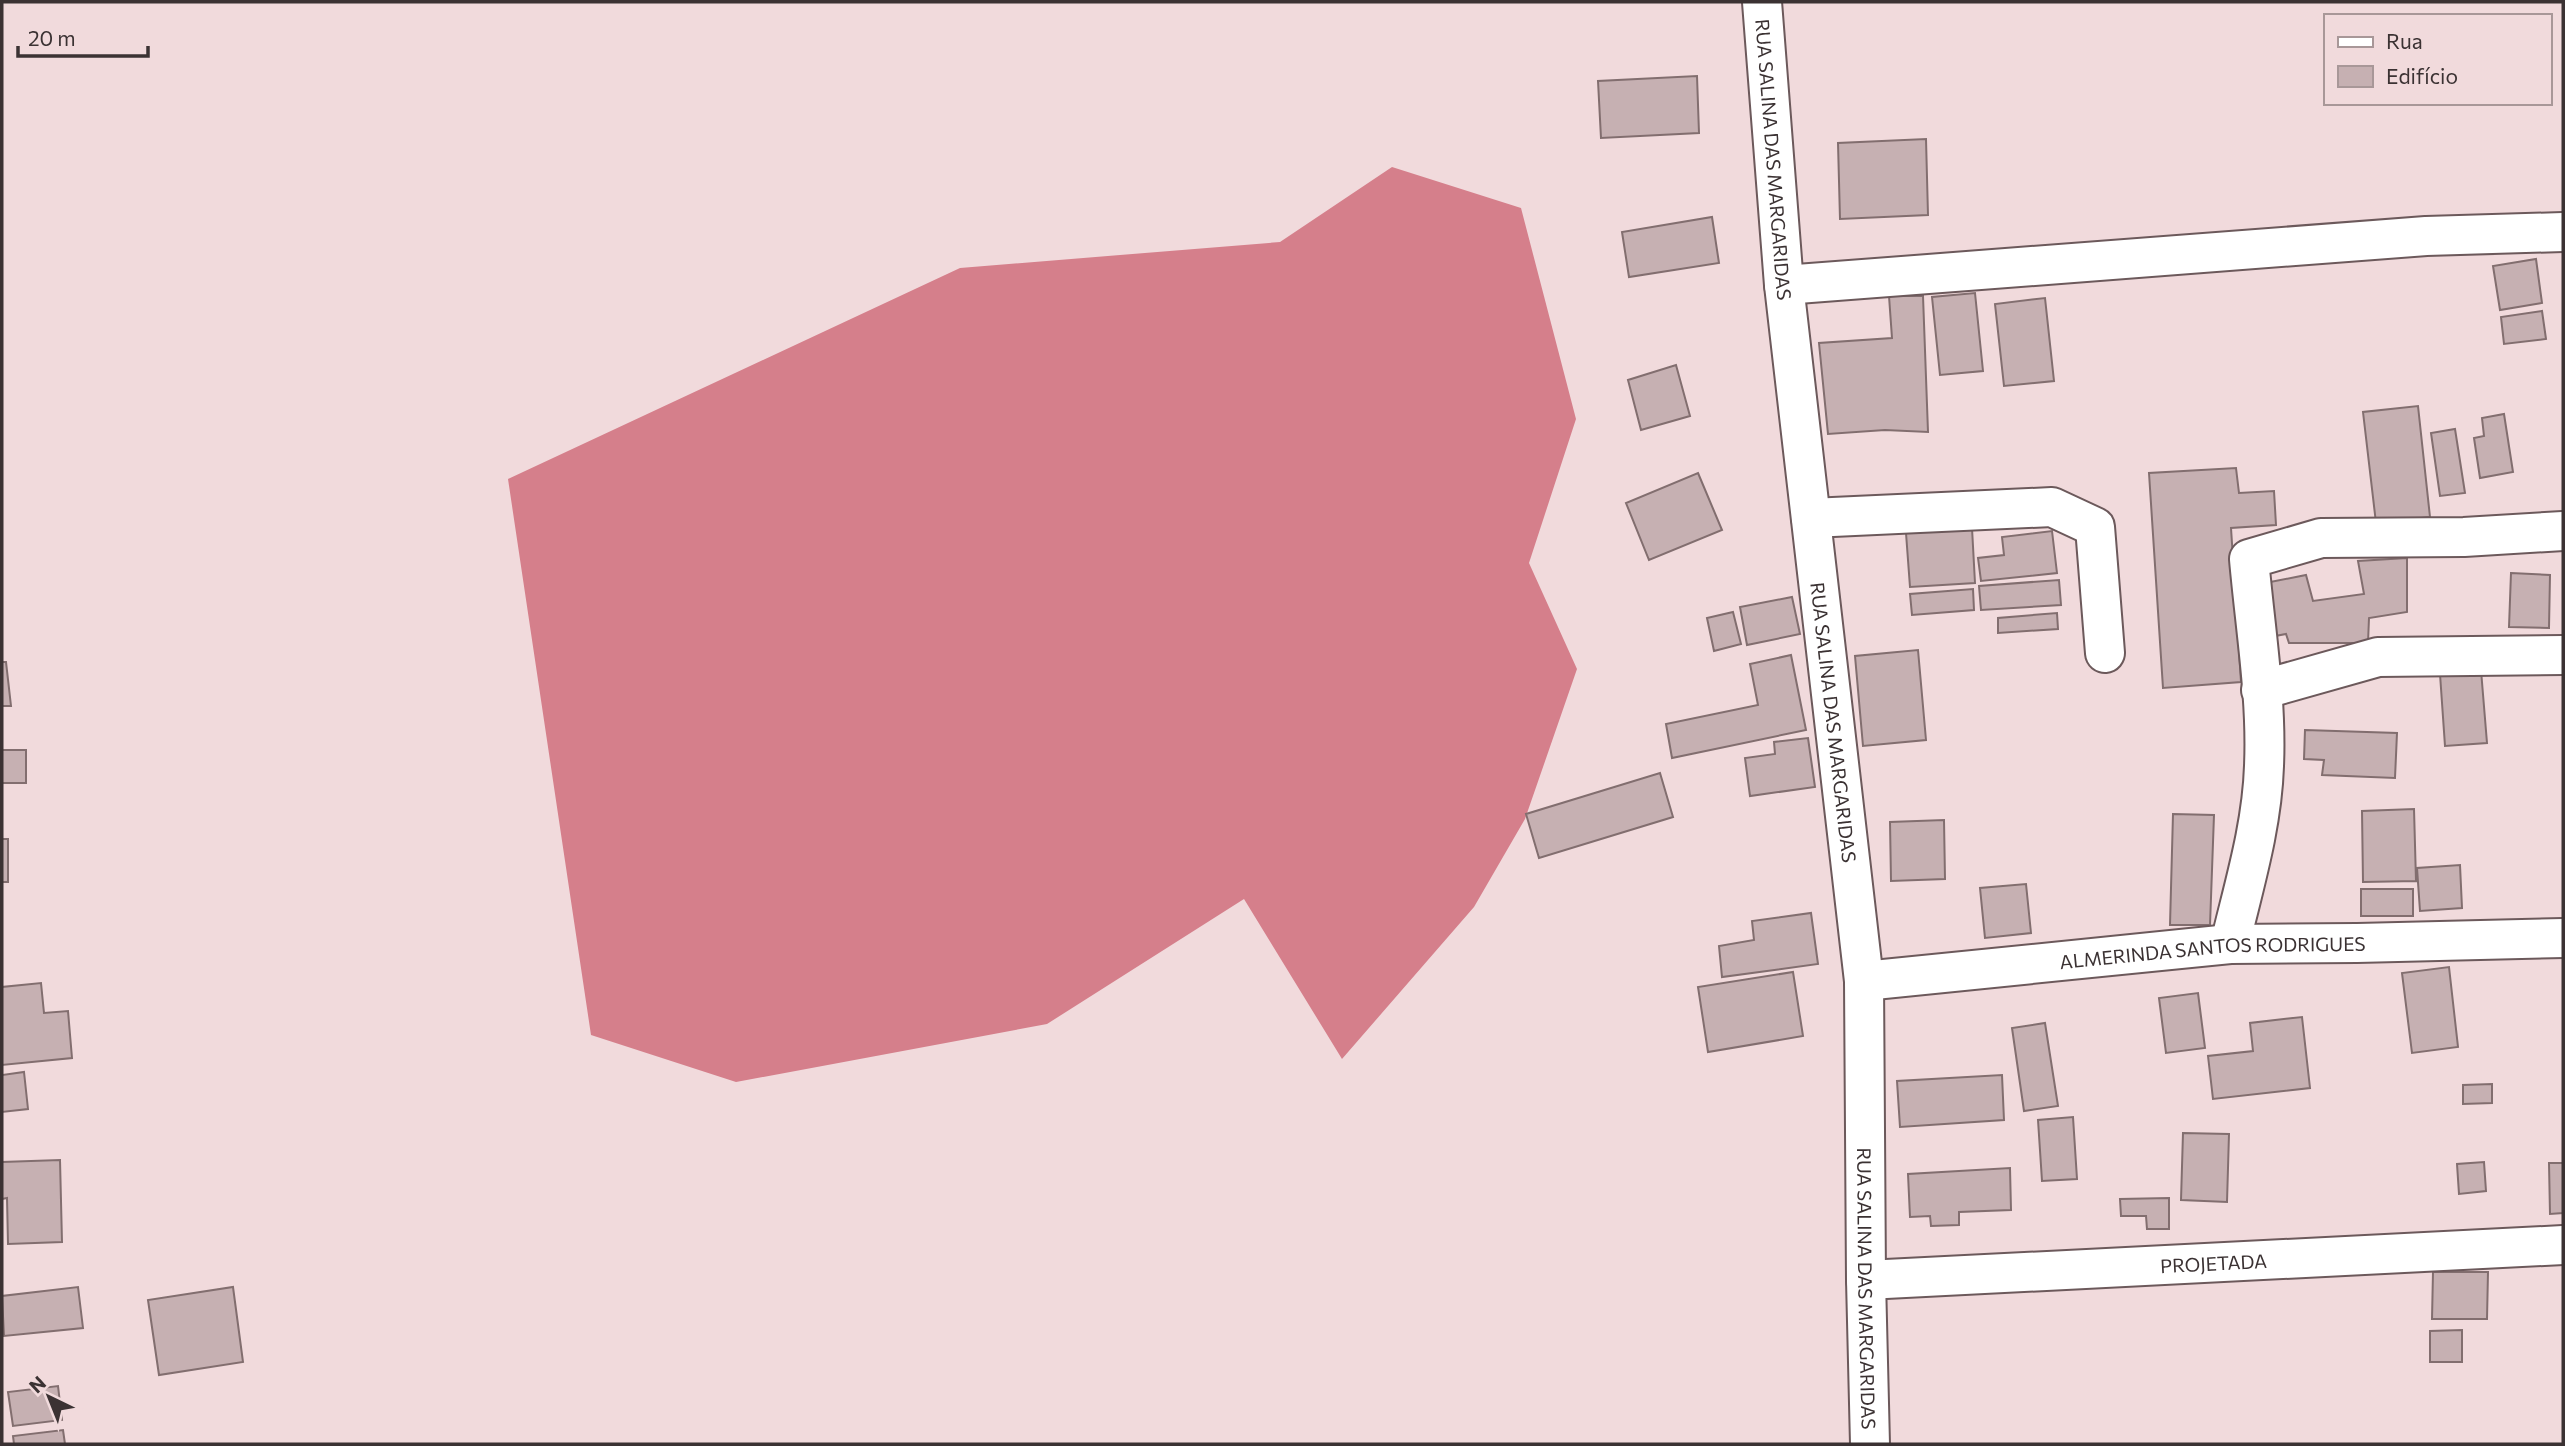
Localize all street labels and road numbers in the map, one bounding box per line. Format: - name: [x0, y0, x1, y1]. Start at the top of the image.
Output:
- street label: RUA SALINA DAS MARGARIDAS: [1752, 18, 1797, 301]
- street label: RUA SALINA DAS MARGARIDAS: [1807, 581, 1862, 864]
- street label: ALMERINDA SANTOS RODRIGUES: [2058, 931, 2366, 973]
- street label: RUA SALINA DAS MARGARIDAS: [1854, 1147, 1881, 1430]
- street label: PROJETADA: [2160, 1248, 2268, 1277]

